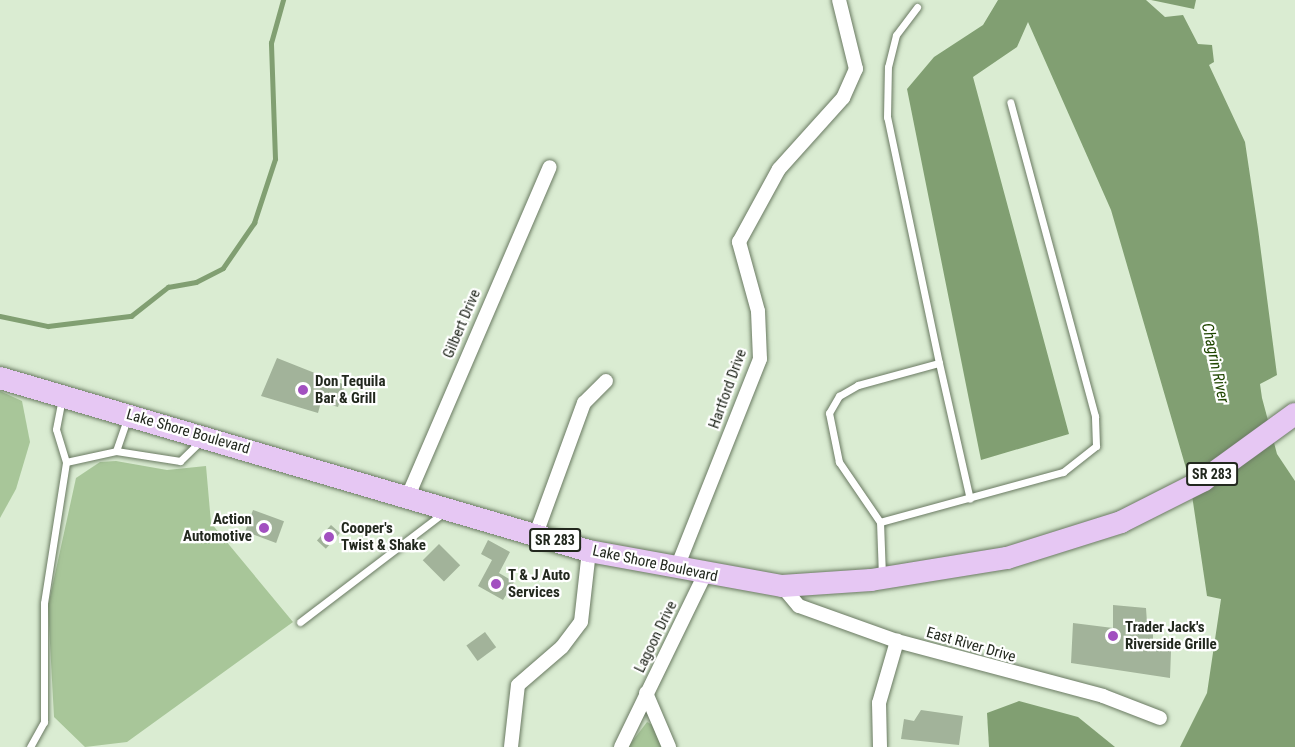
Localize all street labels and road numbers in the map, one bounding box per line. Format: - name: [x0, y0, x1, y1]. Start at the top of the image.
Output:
- street label: Gilbert Drive: [439, 287, 485, 361]
- street label: Hartford Drive: [705, 347, 751, 431]
- street label: Lake Shore Boulevard: [124, 406, 252, 458]
- road number: SR 283: [1185, 463, 1239, 485]
- road number: SR 283: [528, 529, 582, 551]
- street label: Lake Shore Boulevard: [591, 542, 719, 586]
- street label: Lagoon Drive: [631, 598, 681, 676]
- street label: East River Drive: [924, 624, 1018, 666]

